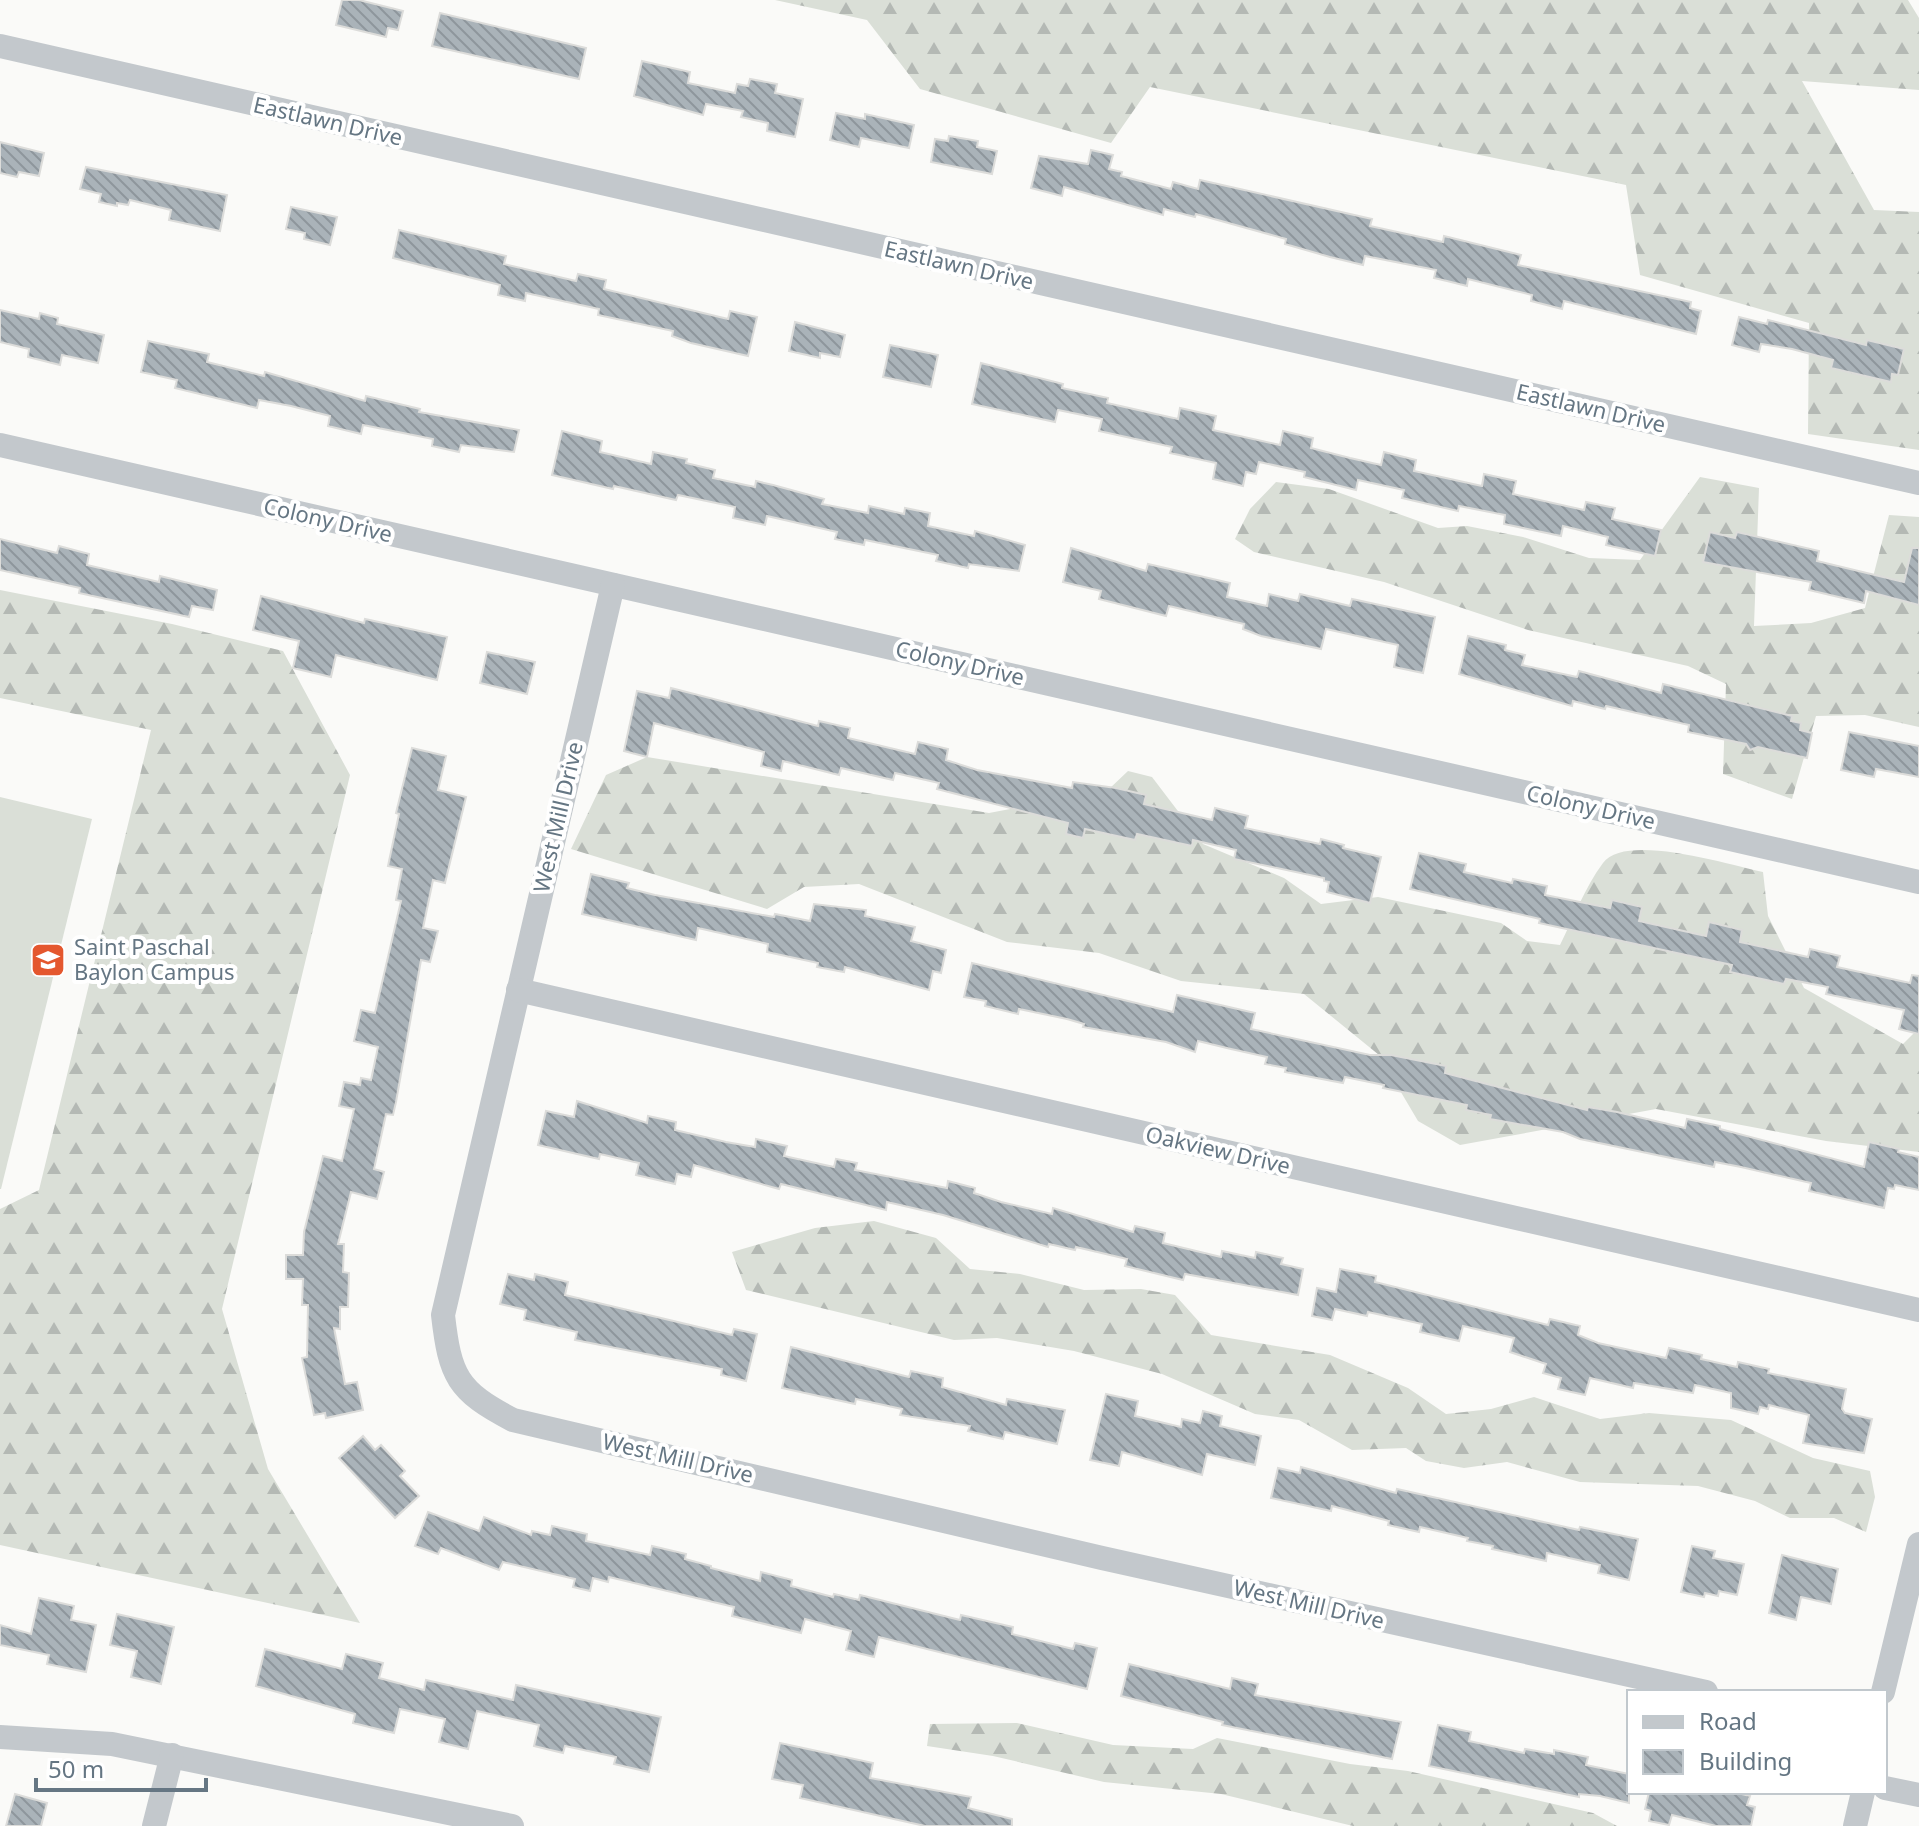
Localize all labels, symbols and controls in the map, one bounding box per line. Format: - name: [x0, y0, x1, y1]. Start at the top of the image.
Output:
- street label: Eastlawn Drive: [251, 88, 406, 152]
- street label: Eastlawn Drive: [882, 232, 1037, 296]
- street label: Eastlawn Drive: [1514, 375, 1669, 439]
- street label: Colony Drive: [261, 490, 395, 548]
- street label: Colony Drive: [893, 633, 1027, 691]
- street label: West Mill Drive: [525, 738, 589, 895]
- street label: Colony Drive: [1524, 777, 1658, 835]
- place label: Saint Paschal Baylon Campus: [74, 931, 235, 986]
- school or university icon: Saint Paschal Baylon Campus: [29, 941, 67, 979]
- street label: Oakview Drive: [1143, 1118, 1293, 1180]
- street label: West Mill Drive: [600, 1425, 757, 1489]
- street label: West Mill Drive: [1231, 1571, 1388, 1635]
- legend: [1627, 1690, 1887, 1794]
- text: Road: [1699, 1704, 1757, 1737]
- scale bar: [36, 1742, 206, 1792]
- text: Building: [1699, 1744, 1792, 1777]
- text: 50 m: [48, 1752, 104, 1785]

